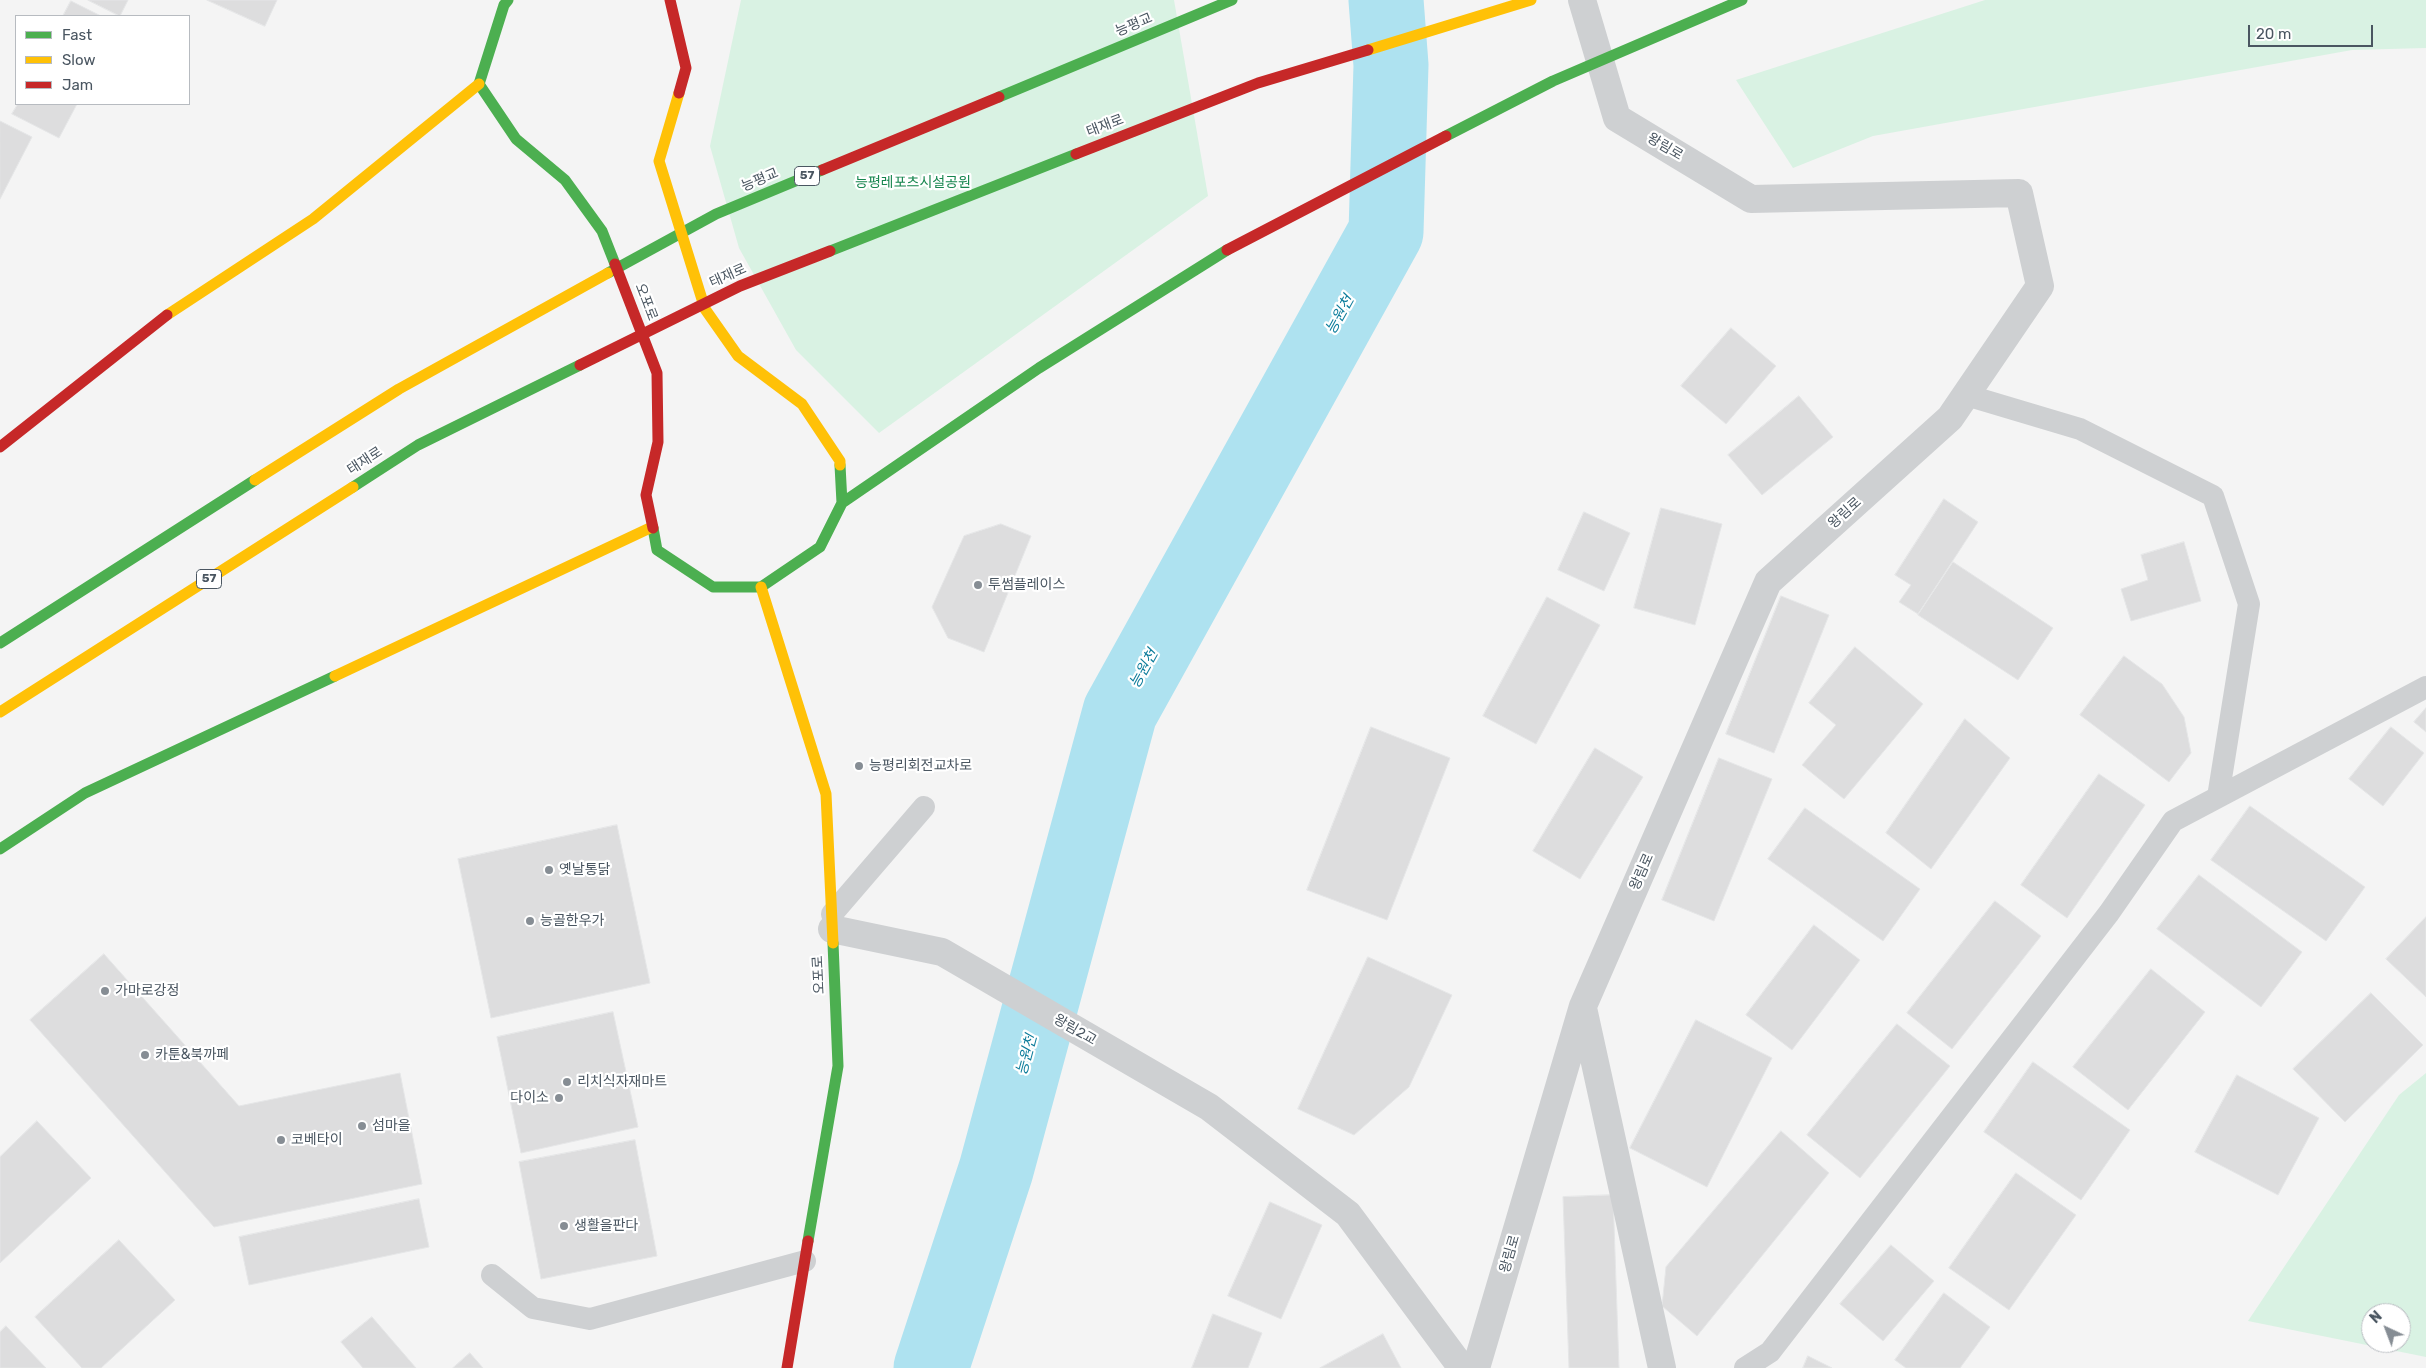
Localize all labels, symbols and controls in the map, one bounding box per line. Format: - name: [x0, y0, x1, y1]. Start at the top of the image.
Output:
- street label: 능평교: [1113, 10, 1155, 40]
- legend: [15, 15, 190, 105]
- scale bar: [2251, 15, 2376, 47]
- text: 20 m: [2256, 25, 2291, 43]
- text: Fast: [62, 26, 92, 44]
- text: Slow: [62, 51, 95, 69]
- text: Jam: [62, 76, 93, 94]
- street label: 태재로: [1084, 111, 1126, 141]
- street label: 왕림로: [1644, 130, 1686, 164]
- street label: 능평교: [739, 165, 781, 195]
- road number: 57: [794, 167, 820, 186]
- park label: 능평레포츠시설공원: [855, 175, 971, 191]
- street label: 태재로: [707, 260, 749, 292]
- street label: 오포로: [631, 281, 661, 323]
- water label: 능원천: [1322, 293, 1358, 337]
- street label: 태재로: [344, 443, 386, 479]
- street label: 왕림로: [1825, 494, 1865, 532]
- road number: 57: [196, 570, 222, 588]
- place label: 투썸플레이스: [988, 577, 1065, 593]
- marker: 투썸플레이스: [972, 579, 984, 591]
- water label: 능원천: [1126, 647, 1162, 691]
- place label: 능평리회전교차로: [869, 758, 972, 774]
- marker: 능평리회전교차로: [853, 760, 865, 772]
- street label: 왕림로: [1626, 851, 1658, 893]
- place label: 옛날통닭: [559, 862, 611, 878]
- marker: 옛날통닭: [543, 864, 555, 876]
- place label: 능골한우가: [540, 913, 604, 929]
- marker: 능골한우가: [524, 915, 536, 927]
- street label: 오포로: [810, 955, 828, 995]
- place label: 가마로강정: [115, 983, 179, 999]
- marker: 가마로강정: [99, 985, 111, 997]
- street label: 왕림2교: [1051, 1011, 1099, 1049]
- water label: 능원천: [1013, 1033, 1041, 1077]
- place label: 카툰&북까페: [155, 1047, 229, 1063]
- marker: 카툰&북까페: [139, 1049, 151, 1061]
- place label: 리치식자재마트: [577, 1074, 667, 1090]
- marker: 리치식자재마트: [561, 1076, 573, 1088]
- place label: 다이소: [510, 1090, 549, 1106]
- marker: 다이소: [553, 1092, 565, 1104]
- place label: 섬마을: [372, 1118, 411, 1134]
- marker: 섬마을: [356, 1120, 368, 1132]
- place label: 코베타이: [291, 1132, 343, 1148]
- marker: 코베타이: [275, 1134, 287, 1146]
- place label: 생활을판다: [574, 1218, 638, 1234]
- marker: 생활을판다: [558, 1220, 570, 1232]
- street label: 왕림로: [1497, 1233, 1523, 1275]
- north arrow: [2361, 1303, 2411, 1353]
- text: N: [2367, 1308, 2386, 1327]

